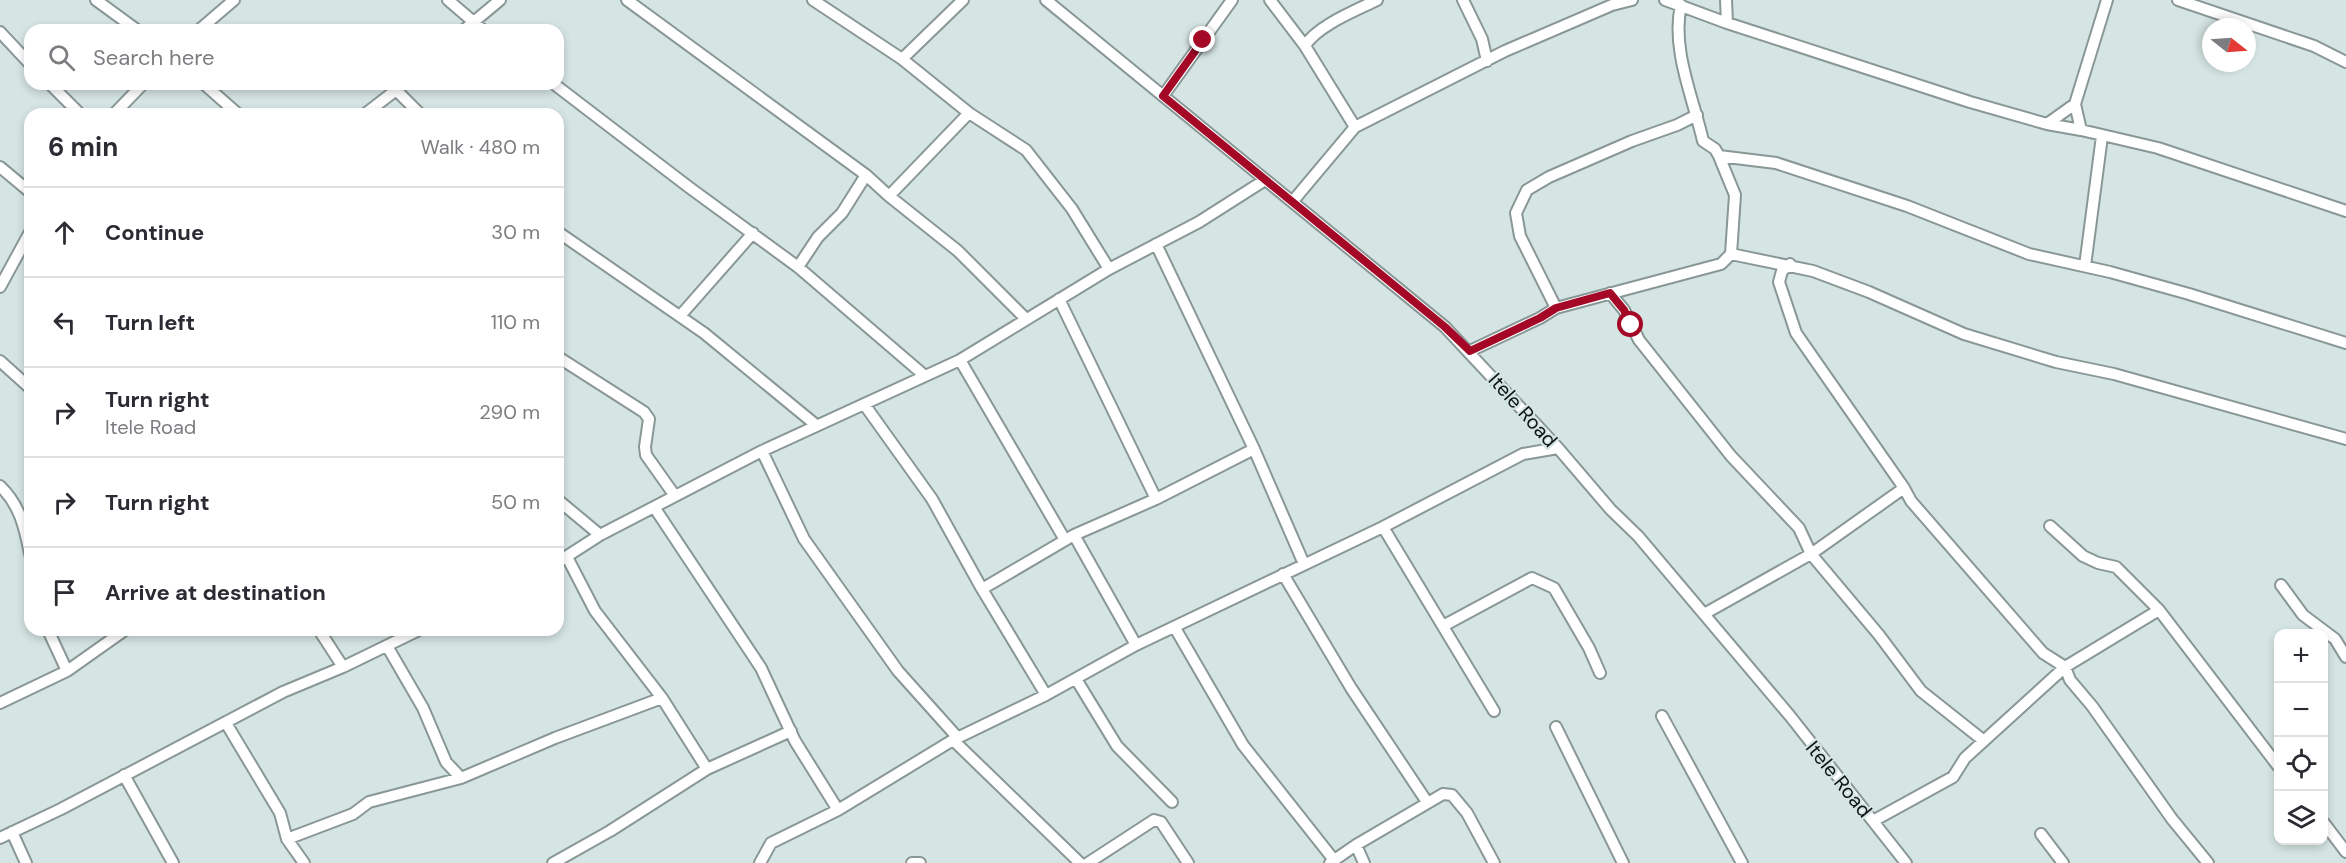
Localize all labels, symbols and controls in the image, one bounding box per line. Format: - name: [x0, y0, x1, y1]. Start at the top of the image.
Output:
- north arrow: [2202, 18, 2256, 72]
- search box: [24, 24, 564, 90]
- route end: [1189, 26, 1215, 52]
- icon: search: [45, 41, 78, 74]
- text: Search here: [93, 43, 214, 72]
- text: 6 min: [48, 130, 118, 164]
- text: Walk · 480 m: [420, 134, 540, 160]
- icon: ahead: [48, 216, 81, 249]
- text: Continue: [105, 218, 204, 247]
- text: 30 m: [491, 219, 540, 245]
- icon: left: [48, 306, 81, 339]
- text: Turn left: [105, 308, 195, 337]
- text: 110 m: [491, 309, 540, 335]
- route start: [1617, 311, 1643, 337]
- street label: Itele Road: [1483, 367, 1563, 453]
- text: Turn right: [105, 385, 210, 414]
- icon: right: [48, 396, 81, 429]
- text: 290 m: [479, 399, 540, 425]
- text: Itele Road: [105, 414, 196, 440]
- icon: right: [48, 486, 81, 519]
- text: Turn right: [105, 488, 210, 517]
- text: 50 m: [491, 489, 540, 515]
- icon: arrive: [48, 576, 81, 609]
- text: Arrive at destination: [105, 578, 326, 607]
- map controls: [2274, 629, 2328, 845]
- button: +: [2274, 629, 2328, 683]
- button: −: [2274, 683, 2328, 737]
- street label: Itele Road: [1800, 735, 1878, 823]
- button: locate: [2274, 737, 2328, 791]
- button: layers: [2274, 791, 2328, 845]

